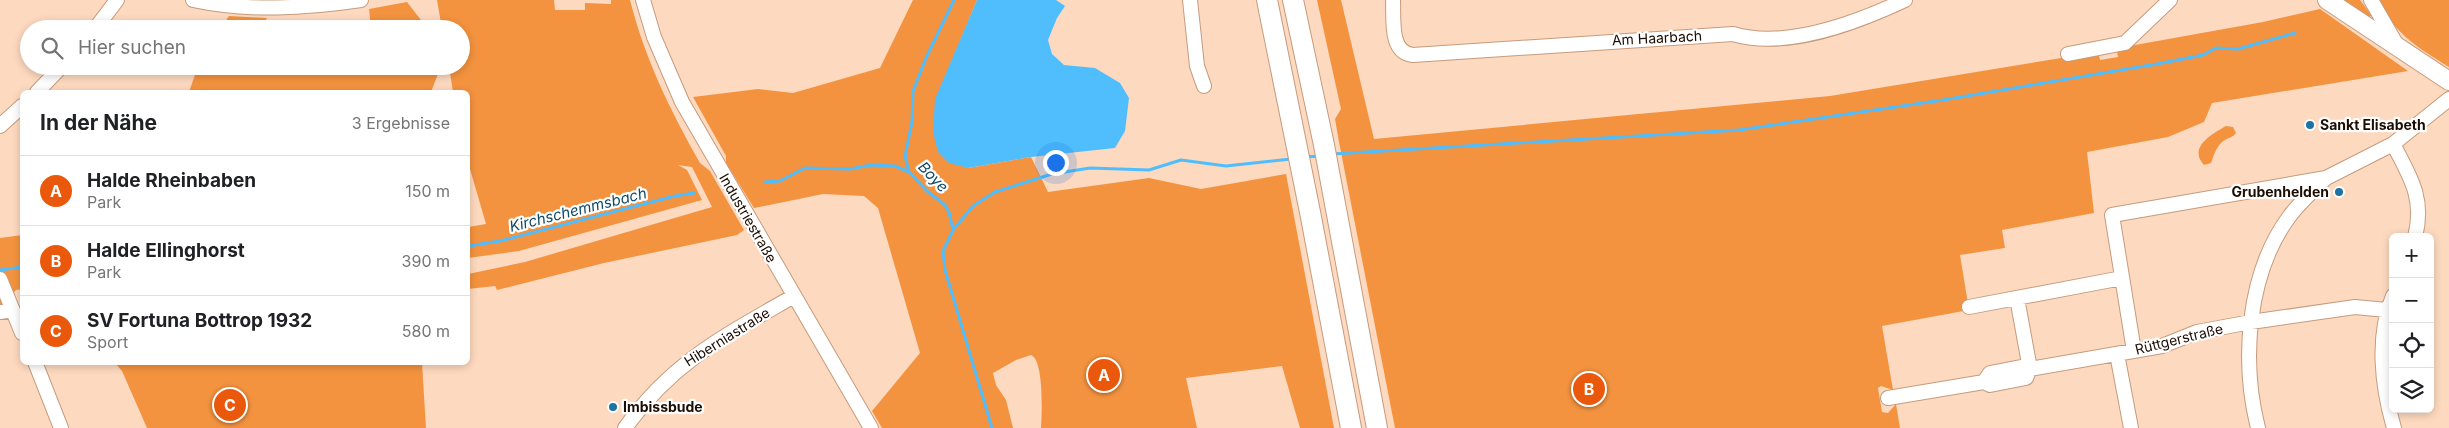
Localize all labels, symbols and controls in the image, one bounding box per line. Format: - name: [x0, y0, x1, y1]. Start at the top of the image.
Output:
- search box: [20, 20, 470, 75]
- street label: Am Haarbach: [1611, 27, 1703, 48]
- icon: search: [38, 34, 66, 62]
- text: Hier suchen: [78, 36, 186, 59]
- text: In der Nähe: [40, 110, 157, 135]
- text: 3 Ergebnisse: [352, 113, 450, 133]
- place label: Sankt Elisabeth: [2320, 116, 2426, 133]
- marker: Sankt Elisabeth: [2304, 119, 2316, 131]
- your location: [1043, 150, 1069, 176]
- water label: Boye: [914, 157, 952, 196]
- text: Halde Rheinbaben: [87, 169, 256, 192]
- street label: Industriestraße: [716, 170, 781, 265]
- text: A: [50, 181, 62, 201]
- text: 150 m: [405, 181, 450, 201]
- water label: Kirchschemmsbach: [507, 183, 649, 236]
- place label: Grubenhelden: [2231, 183, 2329, 200]
- marker: Grubenhelden: [2333, 186, 2345, 198]
- text: Park: [87, 192, 121, 212]
- map controls: [2389, 233, 2434, 413]
- button: +: [2389, 233, 2434, 278]
- text: Halde Ellinghorst: [87, 239, 245, 262]
- text: B: [51, 251, 61, 271]
- text: 390 m: [402, 251, 450, 271]
- text: Park: [87, 262, 121, 282]
- button: −: [2389, 278, 2434, 323]
- street label: Hiberniastraße: [681, 304, 773, 370]
- text: SV Fortuna Bottrop 1932: [87, 309, 312, 332]
- street label: Rüttgerstraße: [2133, 319, 2225, 358]
- text: C: [50, 321, 62, 341]
- text: 580 m: [402, 321, 450, 341]
- button: locate: [2389, 323, 2434, 368]
- text: Sport: [87, 332, 128, 352]
- pin: A: [1088, 356, 1120, 394]
- button: layers: [2389, 368, 2434, 413]
- pin: B: [1573, 370, 1605, 408]
- pin: C: [214, 386, 246, 424]
- place label: Imbissbude: [623, 398, 703, 415]
- marker: Imbissbude: [607, 401, 619, 413]

